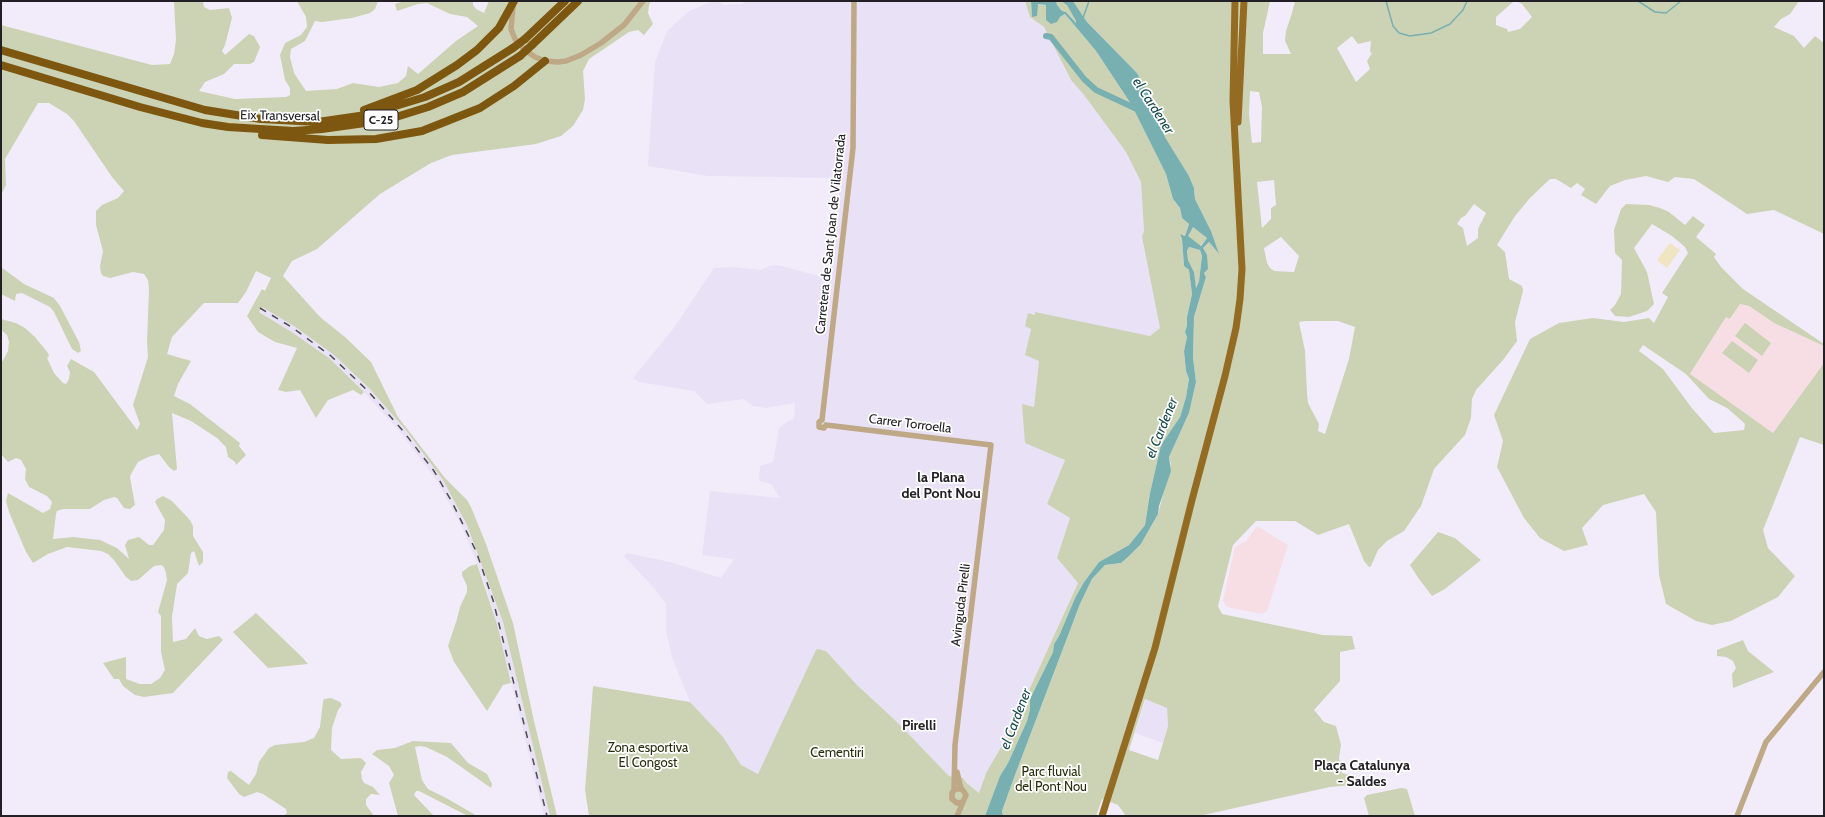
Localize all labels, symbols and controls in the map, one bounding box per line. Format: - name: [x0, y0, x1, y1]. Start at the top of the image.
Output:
- water label: el Cardener: [1129, 75, 1177, 137]
- street label: Eix Transversal: [240, 108, 320, 124]
- road number: C-25: [364, 110, 398, 130]
- street label: Carretera de Sant Joan de Vilatorrada: [813, 133, 849, 335]
- water label: el Cardener: [1142, 395, 1182, 461]
- street label: Carrer Torroella: [868, 411, 952, 437]
- district label: la Plana del Pont Nou: [901, 470, 981, 502]
- street label: Avinguda Pirelli: [948, 563, 974, 647]
- water label: el Cardener: [997, 686, 1035, 752]
- district label: Pirelli: [902, 718, 936, 734]
- park label: Zona esportiva El Congost: [608, 740, 688, 771]
- park label: Cementiri: [810, 745, 864, 761]
- district label: Plaça Catalunya - Saldes: [1314, 758, 1410, 790]
- park label: Parc fluvial del Pont Nou: [1015, 764, 1087, 795]

